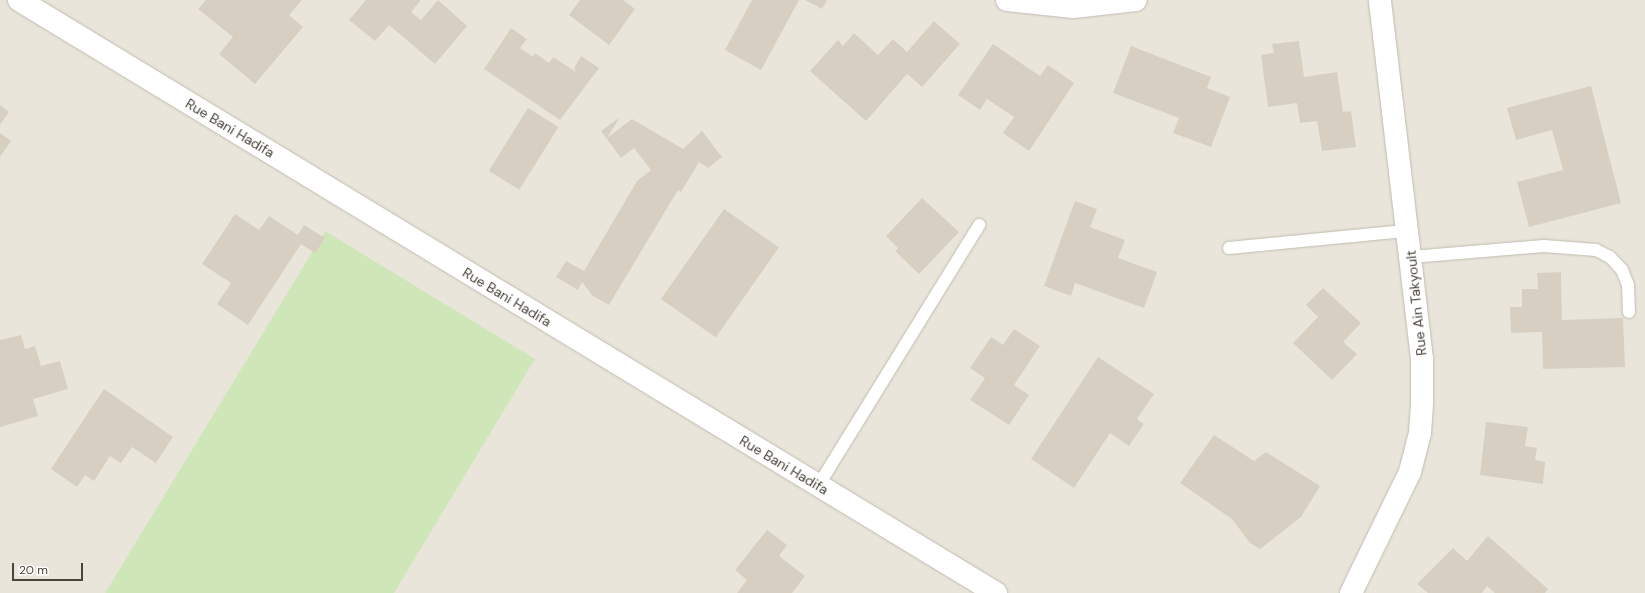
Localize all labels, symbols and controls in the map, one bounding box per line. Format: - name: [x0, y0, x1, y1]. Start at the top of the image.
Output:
- street label: Rue Bani Hadifa: [183, 95, 277, 161]
- street label: Rue Ain Takyoult: [1402, 249, 1430, 357]
- street label: Rue Bani Hadifa: [460, 264, 554, 330]
- street label: Rue Bani Hadifa: [737, 432, 831, 498]
- scale bar: [14, 555, 85, 581]
- text: 20 m: [19, 562, 48, 578]

